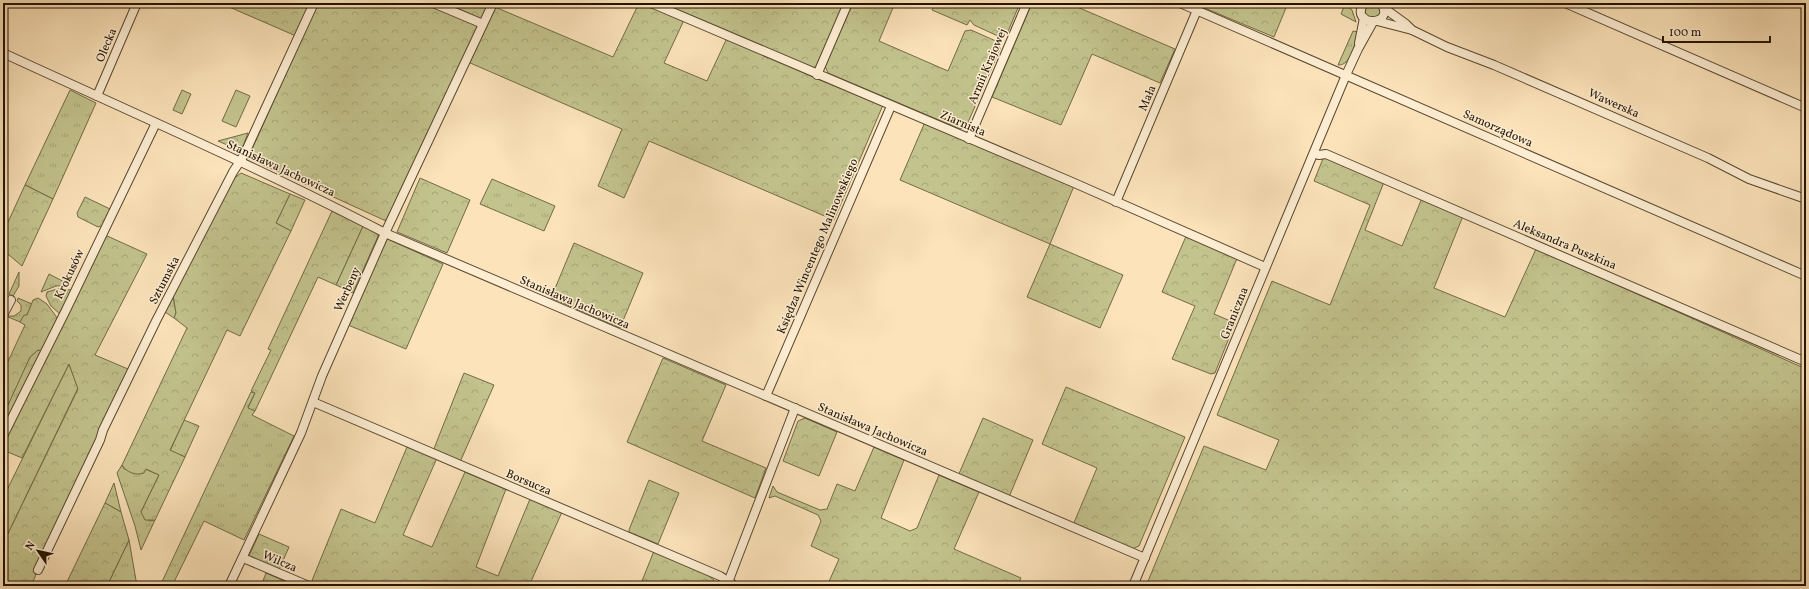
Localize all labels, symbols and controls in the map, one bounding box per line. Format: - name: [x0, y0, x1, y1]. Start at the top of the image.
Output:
- scale bar: [1663, 18, 1770, 44]
- text: 100 m: [1669, 25, 1702, 41]
- street label: Olecka: [93, 26, 121, 65]
- street label: Armii Krajowej: [965, 26, 1011, 107]
- street label: Mała: [1135, 83, 1161, 114]
- street label: Wawerska: [1586, 86, 1642, 122]
- street label: Samorządowa: [1460, 106, 1535, 151]
- street label: Ziarnista: [937, 107, 988, 141]
- street label: Stanisława Jachowicza: [224, 137, 338, 201]
- street label: Księdza Wincentego Malinowskiego: [774, 156, 862, 337]
- street label: Aleksandra Puszkina: [1510, 216, 1619, 274]
- street label: Krokusów: [51, 246, 89, 302]
- street label: Sztumska: [146, 254, 184, 307]
- street label: Werbeny: [331, 264, 365, 314]
- street label: Stanisława Jachowicza: [517, 272, 632, 333]
- street label: Graniczna: [1217, 285, 1253, 342]
- street label: Stanisława Jachowicza: [815, 399, 930, 460]
- street label: Borsucza: [503, 466, 554, 500]
- north arrow: [18, 531, 58, 571]
- text: N: [22, 539, 39, 554]
- street label: Wilcza: [260, 547, 299, 576]

